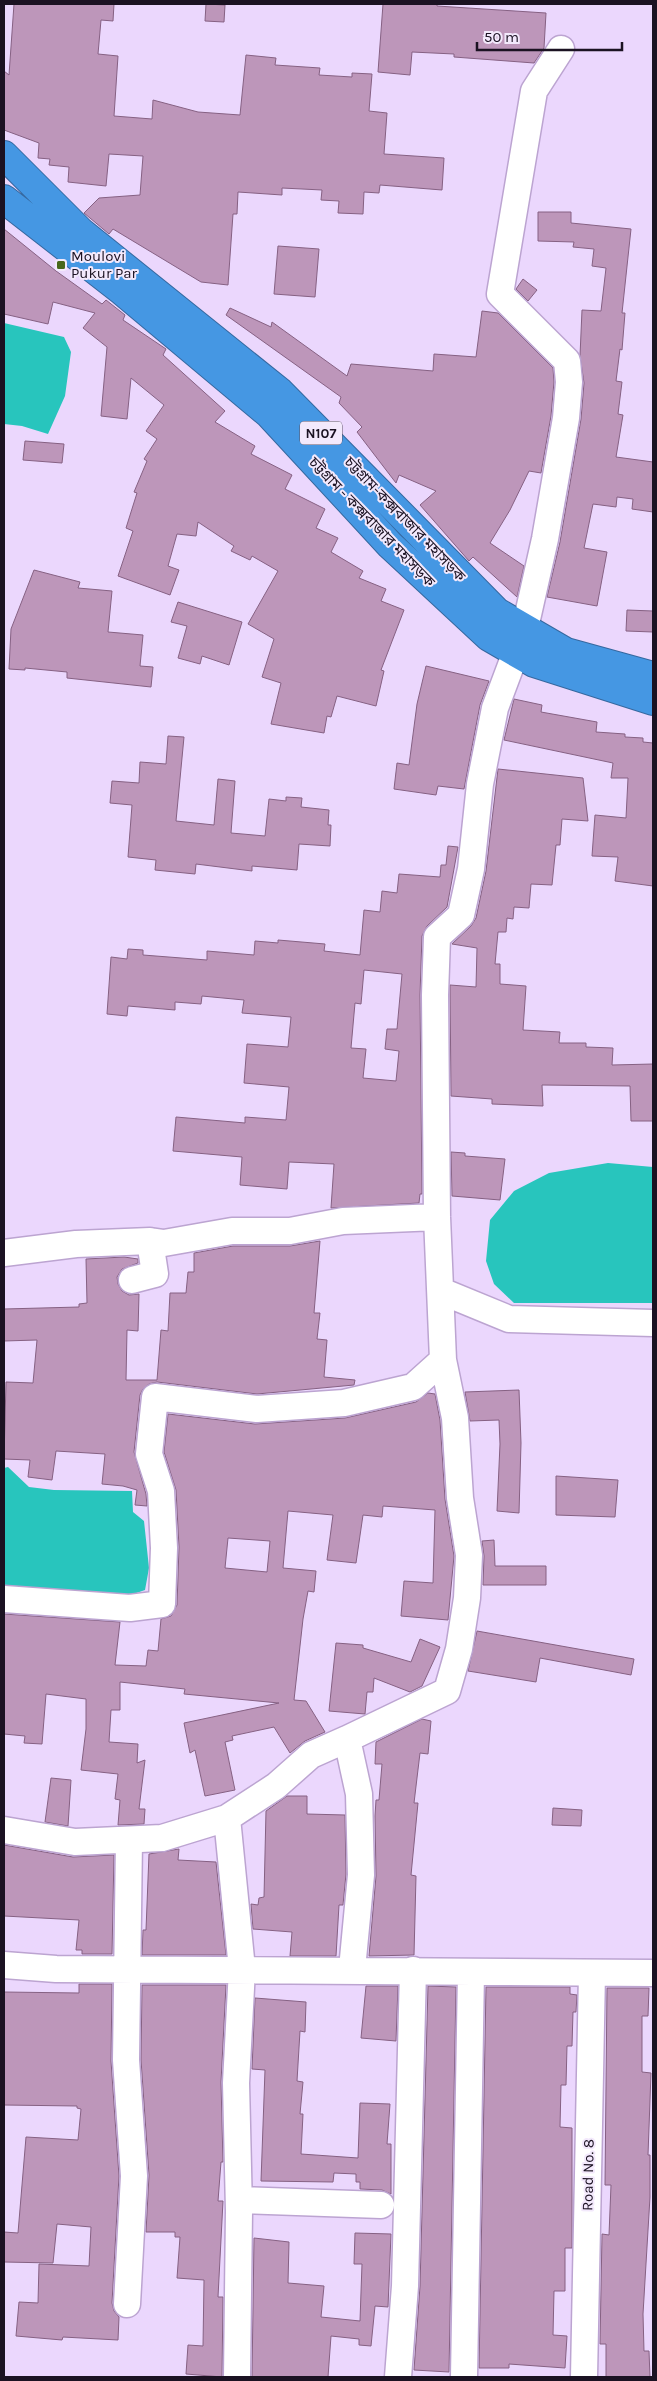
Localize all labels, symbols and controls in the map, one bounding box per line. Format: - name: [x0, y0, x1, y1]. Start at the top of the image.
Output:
- scale bar: [477, 20, 622, 52]
- text: 50 m: [484, 28, 519, 46]
- place label: Moulovi Pukur Par: [71, 247, 137, 282]
- marker: Moulovi Pukur Par: [55, 259, 67, 271]
- road number: N107: [300, 422, 342, 444]
- street label: চট্টগ্রাম-কক্সবাজার মহাসড়ক: [340, 452, 470, 586]
- street label: চট্টগ্রাম - কক্সবাজার মহাসড়ক: [305, 453, 439, 591]
- street label: Road No. 8: [578, 2139, 598, 2211]

